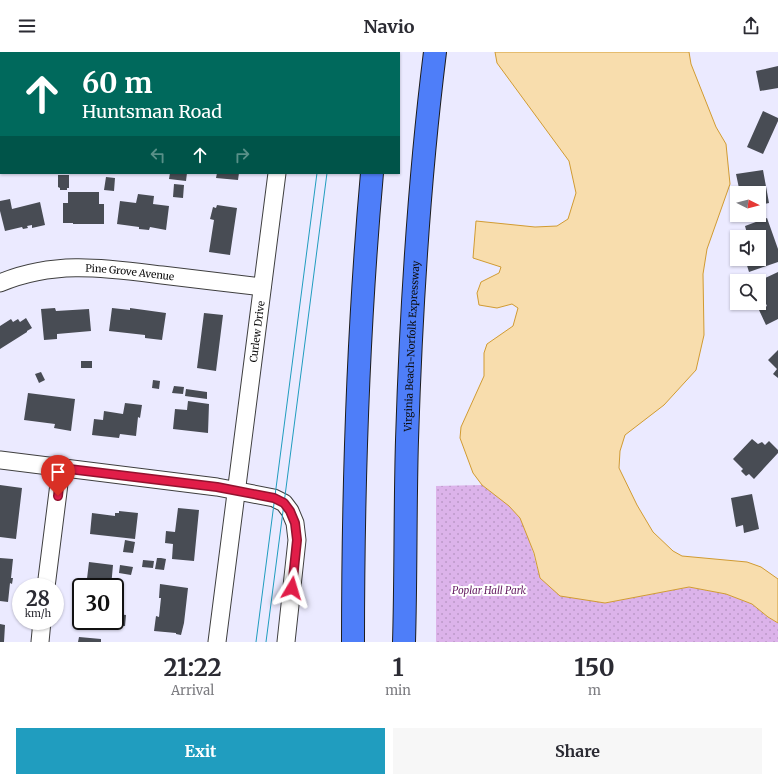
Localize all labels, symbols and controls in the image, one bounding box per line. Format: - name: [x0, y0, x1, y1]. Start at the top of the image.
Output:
- icon: menu: [16, 15, 38, 37]
- text: Navio: [363, 15, 415, 38]
- icon: share: [740, 15, 762, 37]
- text: 60 m: [82, 65, 152, 101]
- icon: ahead: [16, 68, 68, 120]
- text: Huntsman Road: [82, 100, 222, 123]
- icon: left: [147, 144, 169, 166]
- icon: ahead: [189, 144, 211, 166]
- icon: right: [231, 144, 253, 166]
- north arrow: [730, 186, 766, 222]
- map controls: [730, 186, 766, 310]
- button: sound: [730, 230, 766, 266]
- street label: Virginia Beach-Norfolk Expressway: [401, 260, 422, 433]
- street label: Pine Grove Avenue: [85, 261, 175, 283]
- button: search: [730, 274, 766, 310]
- street label: Curlew Drive: [246, 300, 267, 363]
- pin: [41, 455, 75, 496]
- icon: arrive: [47, 461, 69, 483]
- position arrow: [271, 567, 313, 609]
- speed limit sign: 30: [72, 578, 124, 630]
- park label: Poplar Hall Park: [452, 584, 526, 597]
- text: 28: [26, 586, 50, 611]
- text: km/h: [25, 607, 51, 620]
- text: 21:22: [163, 652, 222, 683]
- text: 1: [392, 652, 404, 683]
- text: 150: [574, 652, 615, 683]
- text: Arrival: [171, 682, 214, 699]
- text: min: [385, 682, 411, 699]
- text: m: [588, 682, 601, 699]
- button: Exit: [16, 728, 385, 774]
- button: Share: [393, 728, 762, 774]

